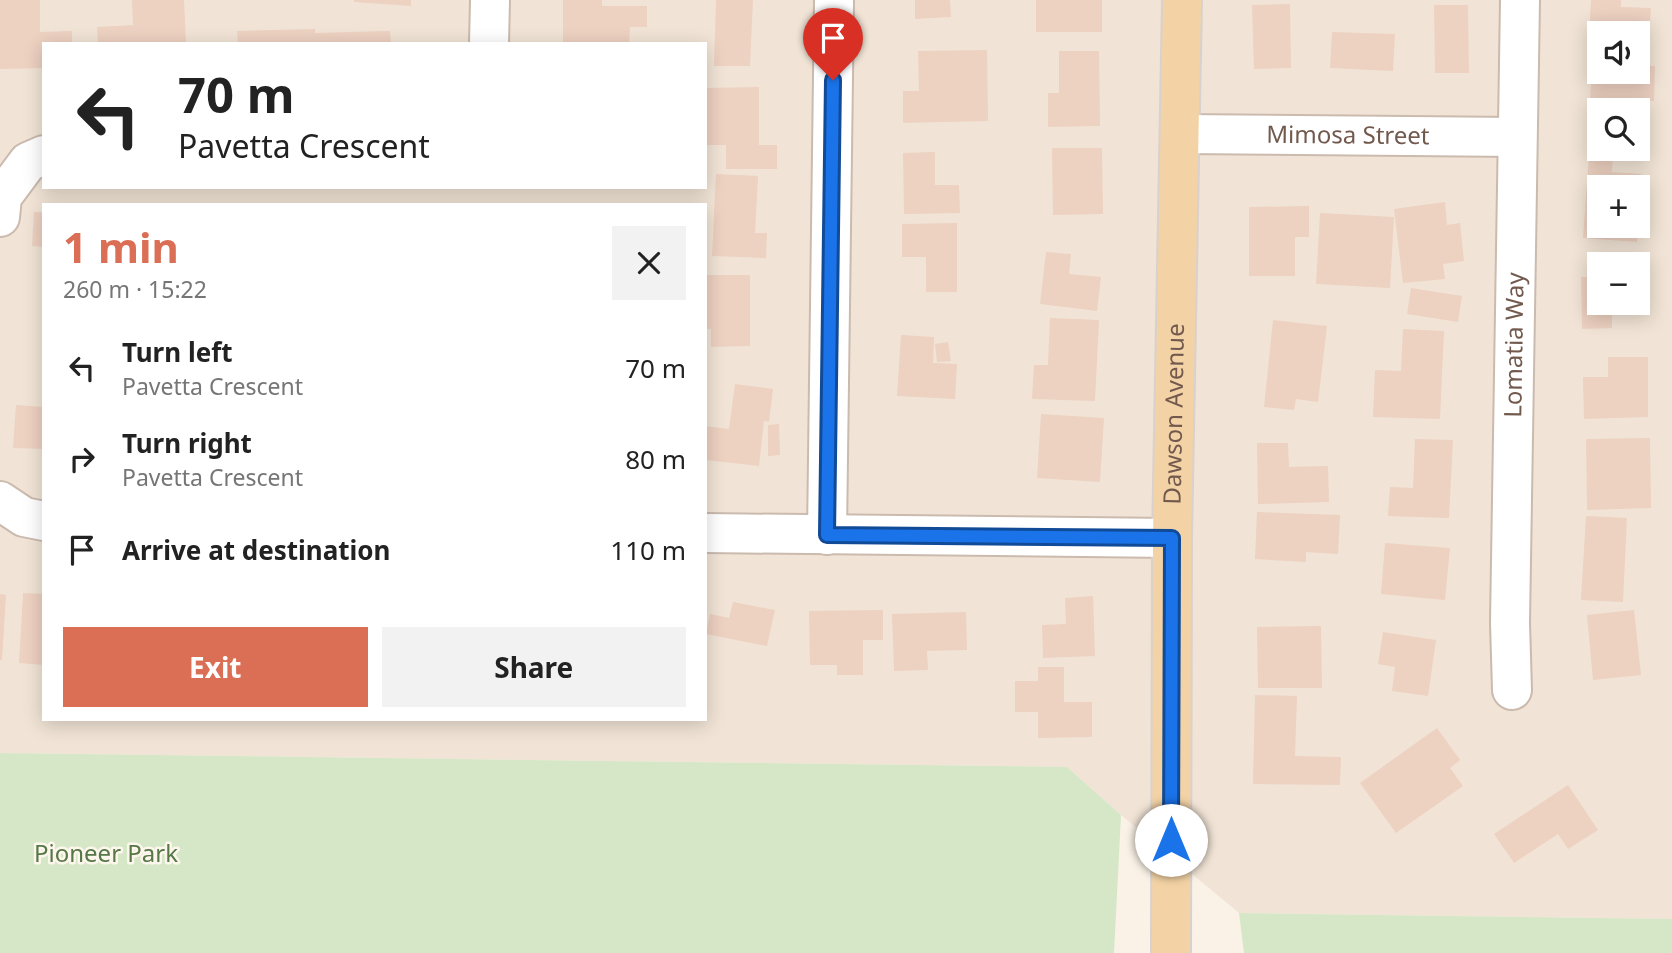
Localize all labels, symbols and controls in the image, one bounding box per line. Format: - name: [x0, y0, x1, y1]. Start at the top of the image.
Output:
- pin: [803, 8, 863, 80]
- icon: arrive: [814, 19, 852, 57]
- map controls: [1587, 21, 1650, 315]
- button: sound: [1587, 21, 1650, 84]
- text: 70 m: [178, 61, 295, 127]
- icon: left: [63, 70, 154, 161]
- button: search: [1587, 98, 1650, 161]
- street label: Mimosa Street: [1266, 117, 1430, 151]
- text: Pavetta Crescent: [178, 124, 430, 167]
- button: +: [1587, 175, 1650, 238]
- text: 1 min: [63, 218, 179, 275]
- button: close: [612, 226, 686, 300]
- button: −: [1587, 252, 1650, 315]
- street label: Lomatia Way: [1495, 271, 1531, 418]
- text: 260 m · 15:22: [63, 273, 207, 305]
- street label: Dawson Avenue: [1155, 323, 1191, 505]
- text: Turn left: [122, 334, 233, 370]
- icon: left: [63, 349, 101, 387]
- text: 70 m: [625, 350, 686, 386]
- text: Pavetta Crescent: [122, 370, 303, 402]
- text: Turn right: [122, 425, 252, 461]
- icon: right: [63, 440, 101, 478]
- text: 80 m: [625, 441, 686, 477]
- text: Pavetta Crescent: [122, 461, 303, 493]
- icon: arrive: [63, 531, 101, 569]
- text: Arrive at destination: [122, 532, 391, 568]
- text: 110 m: [610, 532, 686, 568]
- button: Exit: [63, 627, 368, 707]
- button: Share: [382, 627, 686, 707]
- position arrow: [1134, 803, 1208, 877]
- park label: Pioneer Park: [34, 836, 178, 869]

